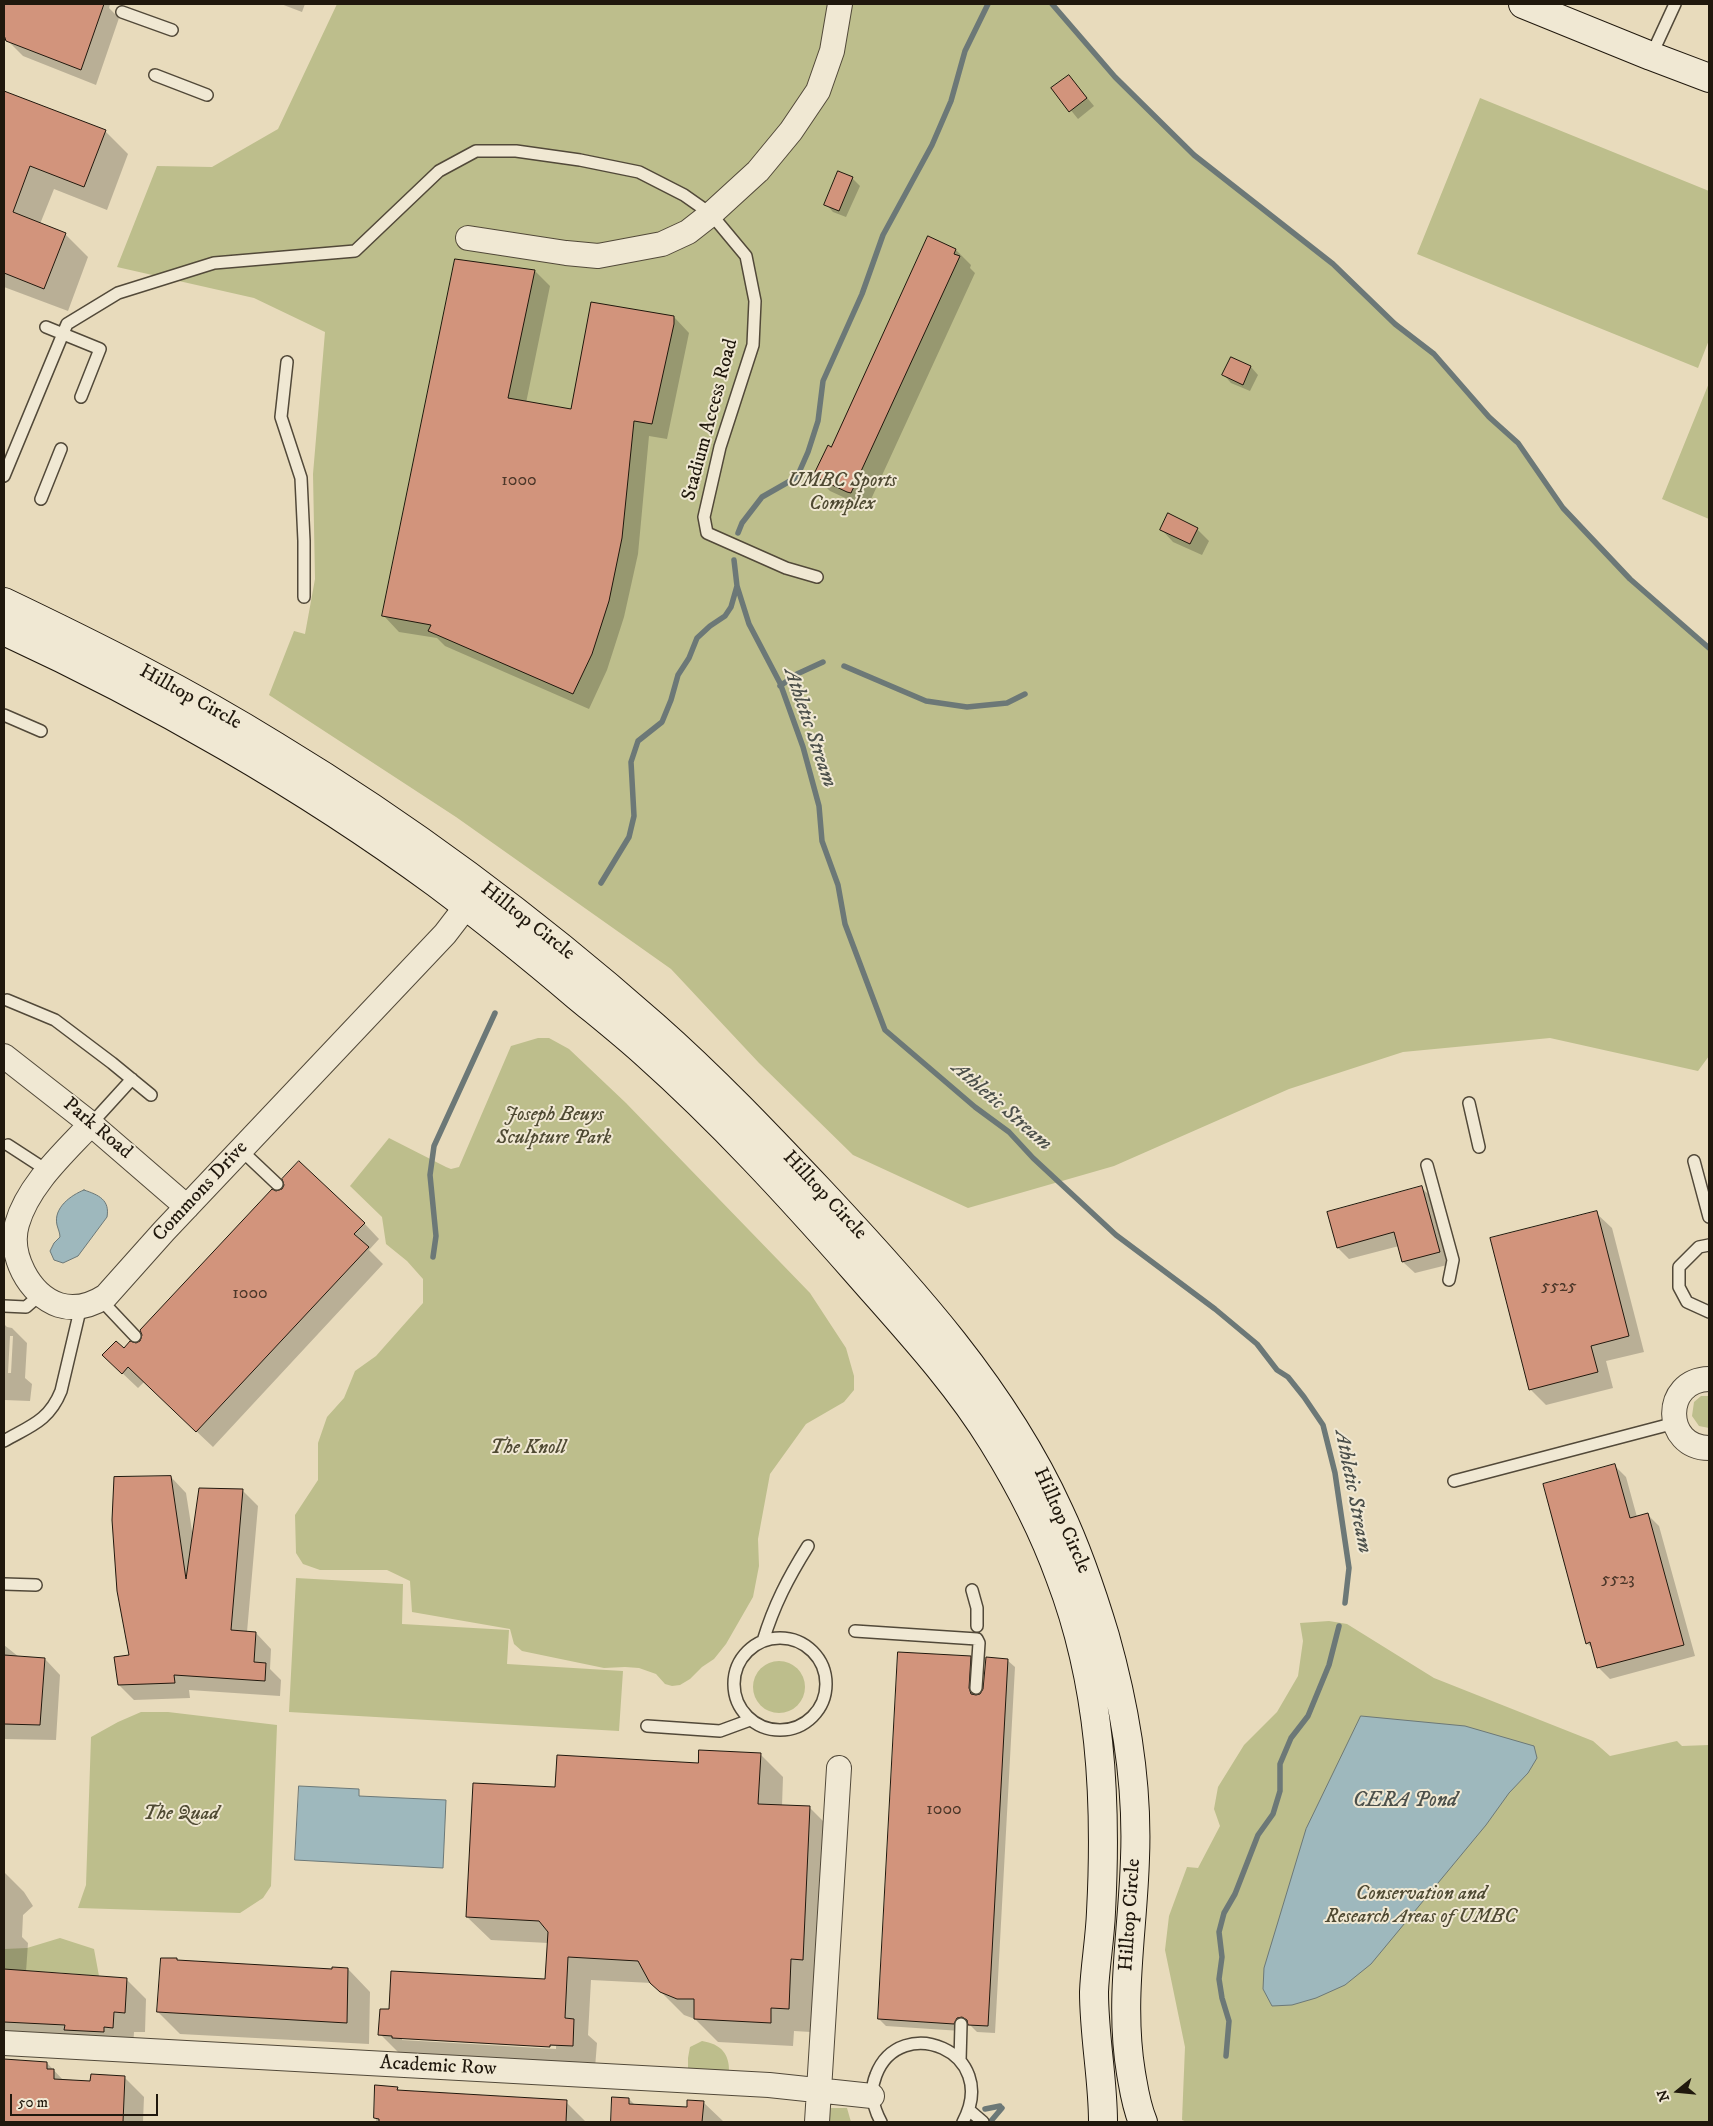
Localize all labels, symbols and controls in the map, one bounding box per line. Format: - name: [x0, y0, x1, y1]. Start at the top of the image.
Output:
- street label: Stadium Access Road: [678, 336, 744, 504]
- house number: 1000: [501, 470, 537, 492]
- park label: UMBC Sports Complex: [787, 470, 897, 517]
- street label: Hilltop Circle: [135, 660, 245, 736]
- water label: Athletic Stream: [777, 665, 841, 791]
- street label: Hilltop Circle: [475, 878, 579, 966]
- water label: Athletic Stream: [946, 1057, 1056, 1157]
- street label: Park Road: [57, 1093, 137, 1165]
- park label: Joseph Beuys Sculpture Park: [497, 1104, 611, 1151]
- street label: Commons Drive: [148, 1137, 254, 1247]
- street label: Hilltop Circle: [777, 1147, 871, 1245]
- house number: 5525: [1541, 1276, 1577, 1298]
- house number: 1000: [232, 1283, 268, 1305]
- water label: Athletic Stream: [1328, 1429, 1376, 1555]
- park label: The Knoll: [490, 1437, 566, 1461]
- street label: Hilltop Circle: [1027, 1465, 1095, 1577]
- house number: 5523: [1601, 1569, 1635, 1591]
- water label: CERA Pond: [1353, 1789, 1457, 1815]
- house number: 1000: [926, 1799, 962, 1821]
- park label: The Quad: [143, 1803, 219, 1827]
- street label: Hilltop Circle: [1115, 1858, 1147, 1972]
- park label: Conservation and Research Areas of UMBC: [1325, 1883, 1517, 1930]
- street label: Academic Row: [379, 2052, 497, 2082]
- north arrow: [1653, 2066, 1703, 2116]
- scale bar: [12, 2084, 160, 2116]
- text: N: [1653, 2087, 1674, 2104]
- text: 50 m: [18, 2093, 48, 2112]

